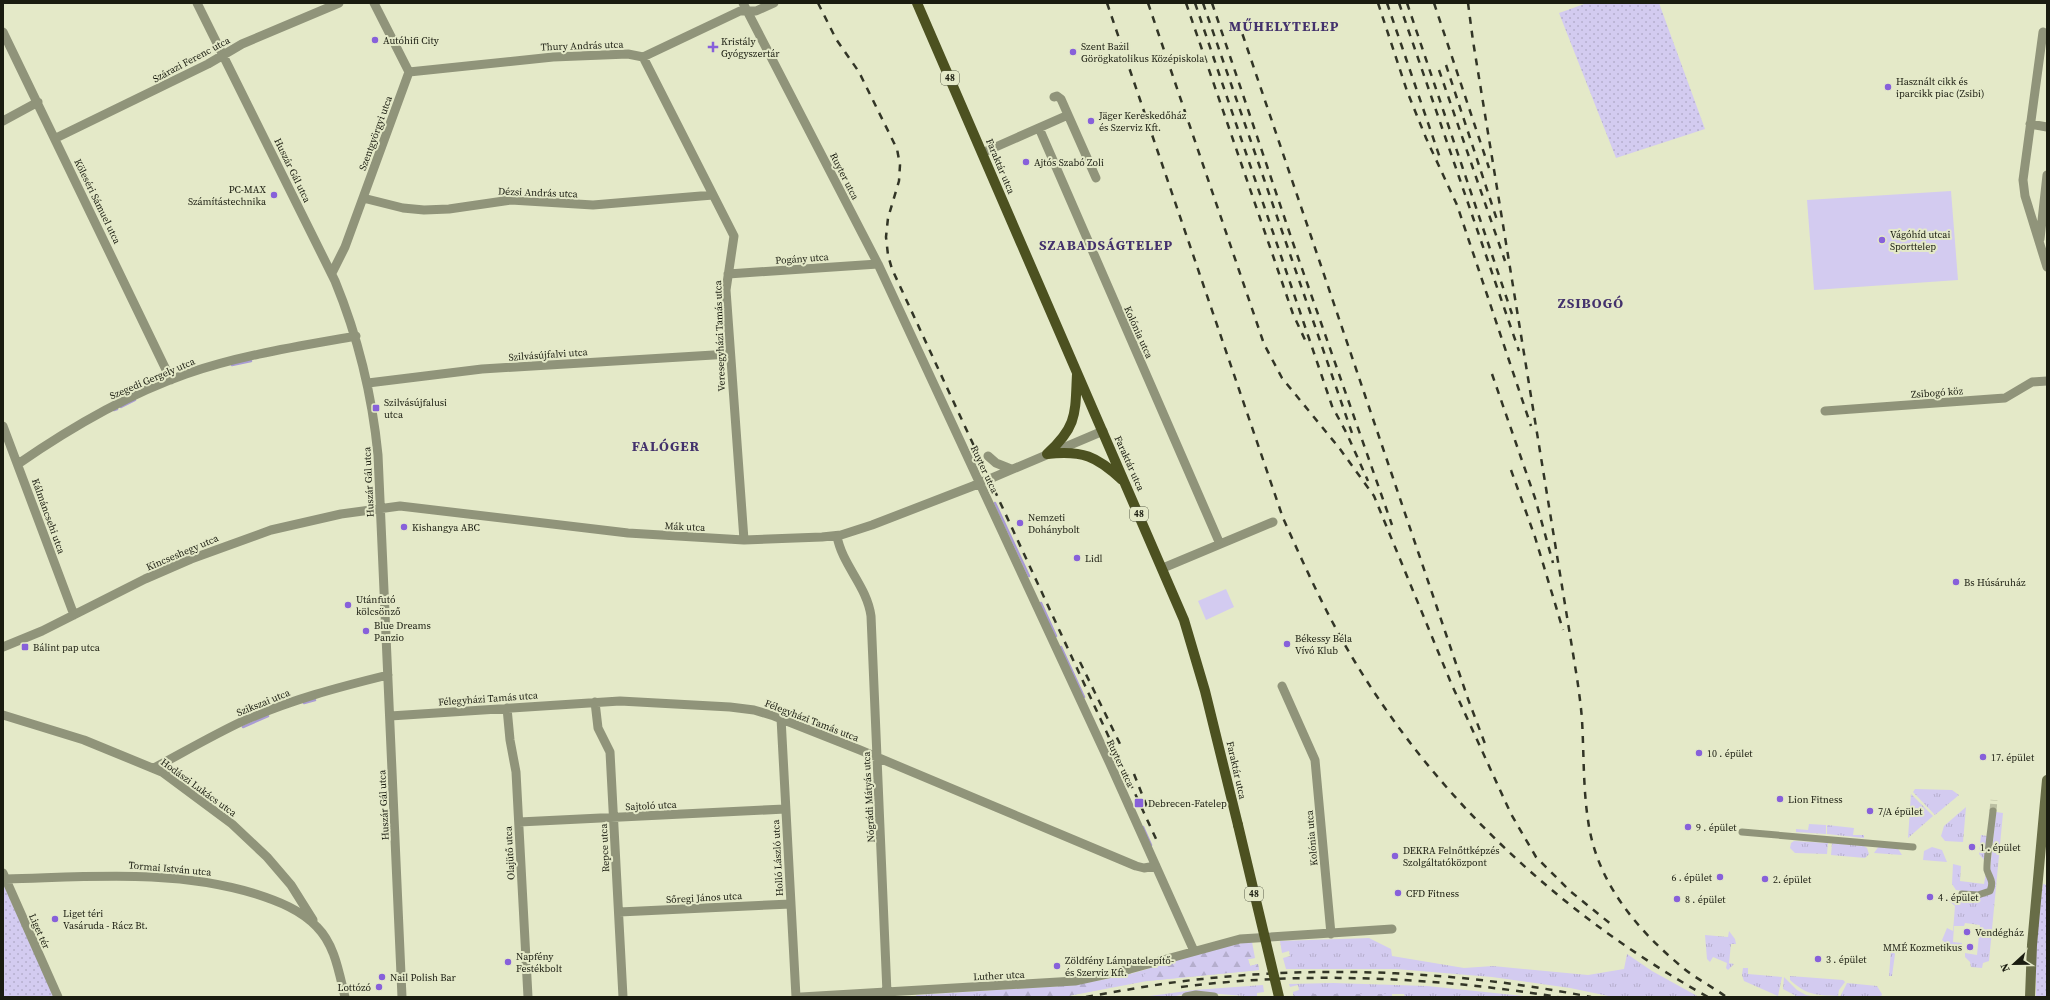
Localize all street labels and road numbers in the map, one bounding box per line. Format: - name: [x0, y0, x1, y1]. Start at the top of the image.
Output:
- street label: Szárazi Ferenc utca: [150, 33, 233, 85]
- street label: Thury András utca: [540, 38, 625, 53]
- road number: 48: [941, 71, 959, 85]
- street label: Szentgyörgyi utca: [356, 93, 395, 172]
- street label: Huszár Gál utca: [271, 136, 314, 205]
- street label: Faraktár utca: [983, 137, 1018, 197]
- street label: Ruyter utca: [827, 150, 862, 203]
- street label: Köleséri Sámuel utca: [71, 157, 124, 247]
- street label: Dézsi András utca: [498, 185, 579, 200]
- street label: Pogány utca: [775, 250, 830, 267]
- street label: Veresegyházi Tamás utca: [711, 279, 728, 392]
- street label: Kolónia utca: [1121, 304, 1156, 361]
- street label: Szilvásújfalvi utca: [508, 345, 589, 364]
- street label: Szegedi Gergely utca: [108, 354, 198, 402]
- street label: Zsibogó köz: [1910, 384, 1964, 401]
- street label: Faraktár utca: [1112, 434, 1148, 494]
- street label: Ruyter utca: [968, 443, 1002, 496]
- street label: Huszár Gál utca: [360, 446, 377, 517]
- street label: Kálmáncsehi utca: [29, 477, 69, 557]
- road number: 48: [1130, 507, 1148, 521]
- street label: Mák utca: [664, 519, 707, 534]
- street label: Kincseshegy utca: [144, 531, 221, 574]
- street label: Szikszai utca: [235, 686, 293, 719]
- street label: Félegyházi Tamás utca: [438, 688, 539, 708]
- street label: Félegyházi Tamás utca: [763, 696, 862, 745]
- street label: Ruyter utca: [1104, 737, 1138, 790]
- street label: Faraktár utca: [1224, 740, 1250, 801]
- street label: Nógrádi Mátyás utca: [860, 750, 877, 843]
- street label: Hodászi Lukács utca: [158, 755, 240, 820]
- street label: Huszár Gál utca: [375, 769, 392, 840]
- street label: Sajtoló utca: [625, 798, 678, 813]
- street label: Kolónia utca: [1303, 809, 1320, 866]
- street label: Holló László utca: [769, 818, 786, 897]
- street label: Repce utca: [597, 822, 612, 873]
- street label: Olajütő utca: [502, 825, 517, 880]
- street label: Tormai István utca: [128, 858, 213, 879]
- road number: 48: [1245, 887, 1263, 901]
- street label: Sőregi János utca: [666, 889, 743, 906]
- street label: Liget tér: [26, 912, 53, 952]
- street label: Luther utca: [973, 968, 1026, 983]

